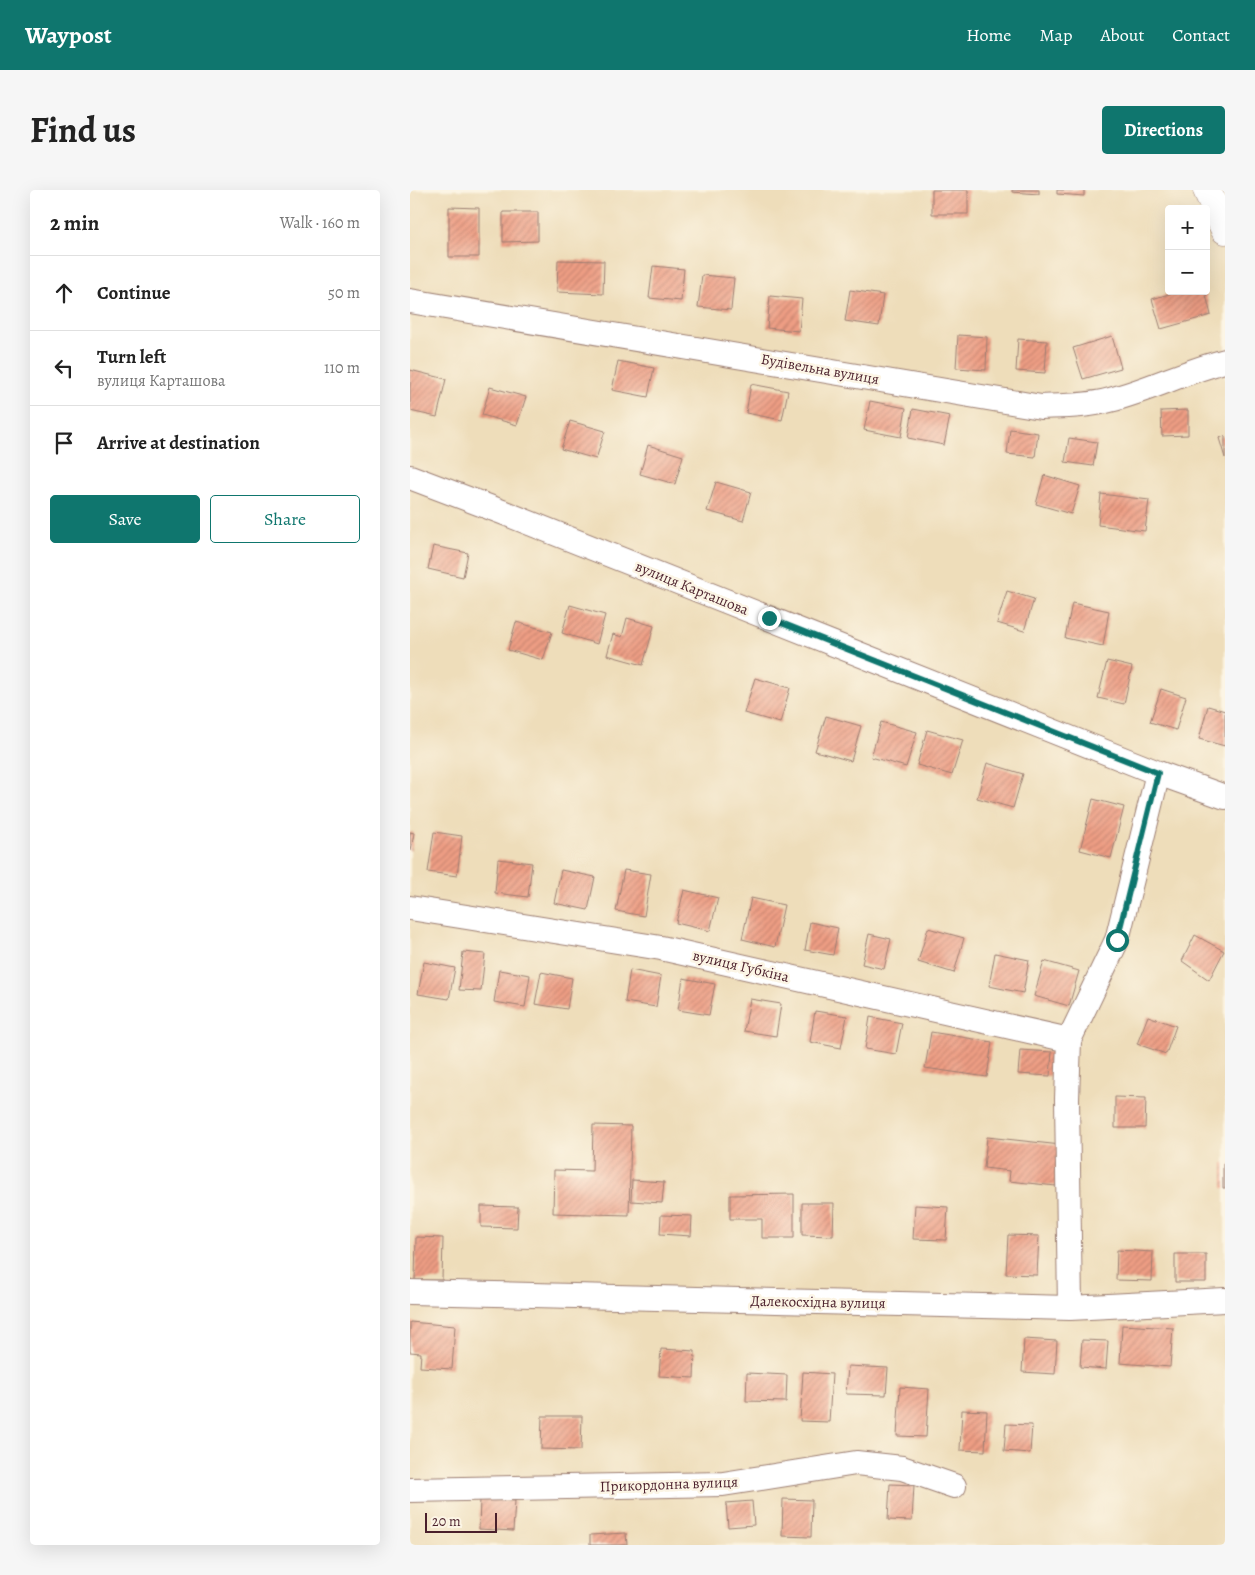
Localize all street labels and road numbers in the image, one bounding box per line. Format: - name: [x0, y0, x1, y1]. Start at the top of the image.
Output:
- street label: Будівельна вулиця: [759, 349, 881, 389]
- street label: вулиця Карташова: [632, 556, 752, 620]
- street label: вулиця Губкіна: [691, 945, 791, 987]
- street label: Далекосхідна вулиця: [750, 1291, 886, 1313]
- street label: Прикордонна вулиця: [600, 1472, 738, 1496]

